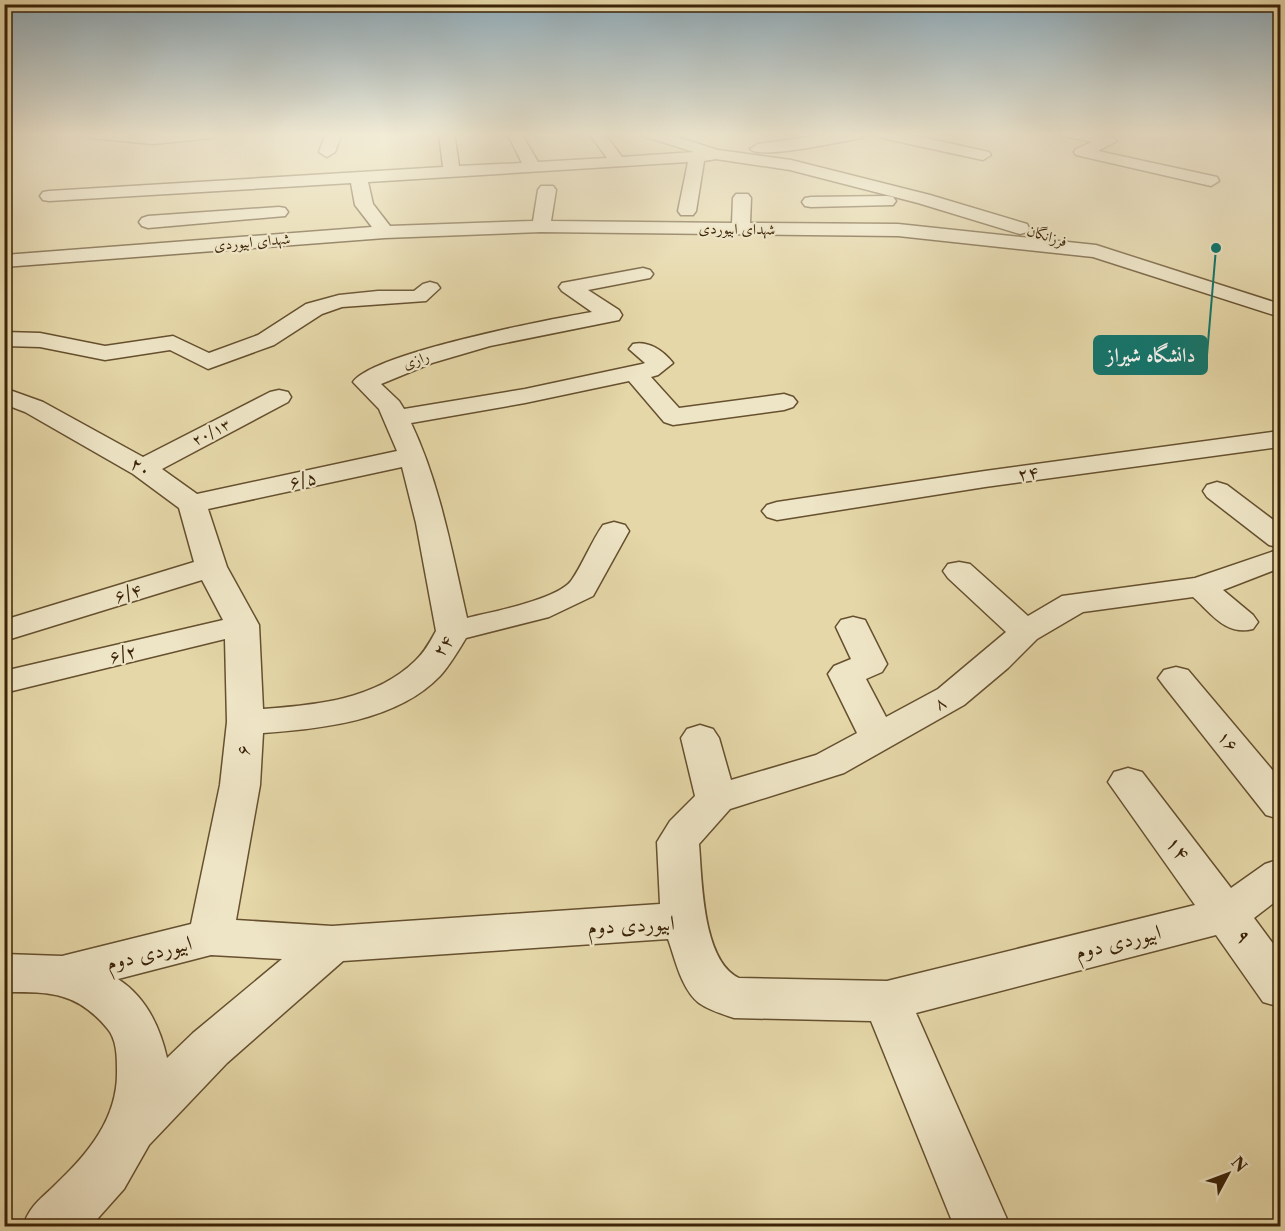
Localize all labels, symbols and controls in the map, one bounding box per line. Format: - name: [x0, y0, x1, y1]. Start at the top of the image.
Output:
- street label: شهدای ابیوردی: [698, 218, 776, 240]
- street label: فرزانگان: [1024, 220, 1070, 252]
- street label: شهدای ابیوردی: [213, 229, 291, 255]
- callout: دانشگاه شیراز: [1094, 336, 1207, 374]
- text: دانشگاه شیراز: [1105, 342, 1195, 367]
- street label: رازی: [400, 346, 432, 373]
- street label: ۲۰/۱۳: [188, 414, 233, 449]
- street label: ۲۰: [126, 452, 156, 482]
- street label: ۲۴: [1016, 461, 1040, 485]
- street label: ۶/۵: [287, 466, 319, 494]
- street label: ۶/۴: [112, 578, 144, 608]
- street label: ۲۴: [428, 631, 458, 661]
- street label: ۶/۲: [107, 640, 139, 668]
- street label: ۸: [930, 691, 950, 715]
- street label: ۱۶: [1213, 726, 1243, 756]
- street label: ۶: [232, 744, 254, 756]
- street label: ۱۴: [1161, 830, 1196, 865]
- street label: ابیوردی دوم: [587, 910, 676, 945]
- street label: ابیوردی دوم: [1072, 919, 1165, 970]
- street label: ۹: [1231, 924, 1258, 948]
- street label: ابیوردی دوم: [103, 930, 196, 981]
- north arrow: [1198, 1144, 1258, 1204]
- text: N: [1227, 1152, 1251, 1176]

